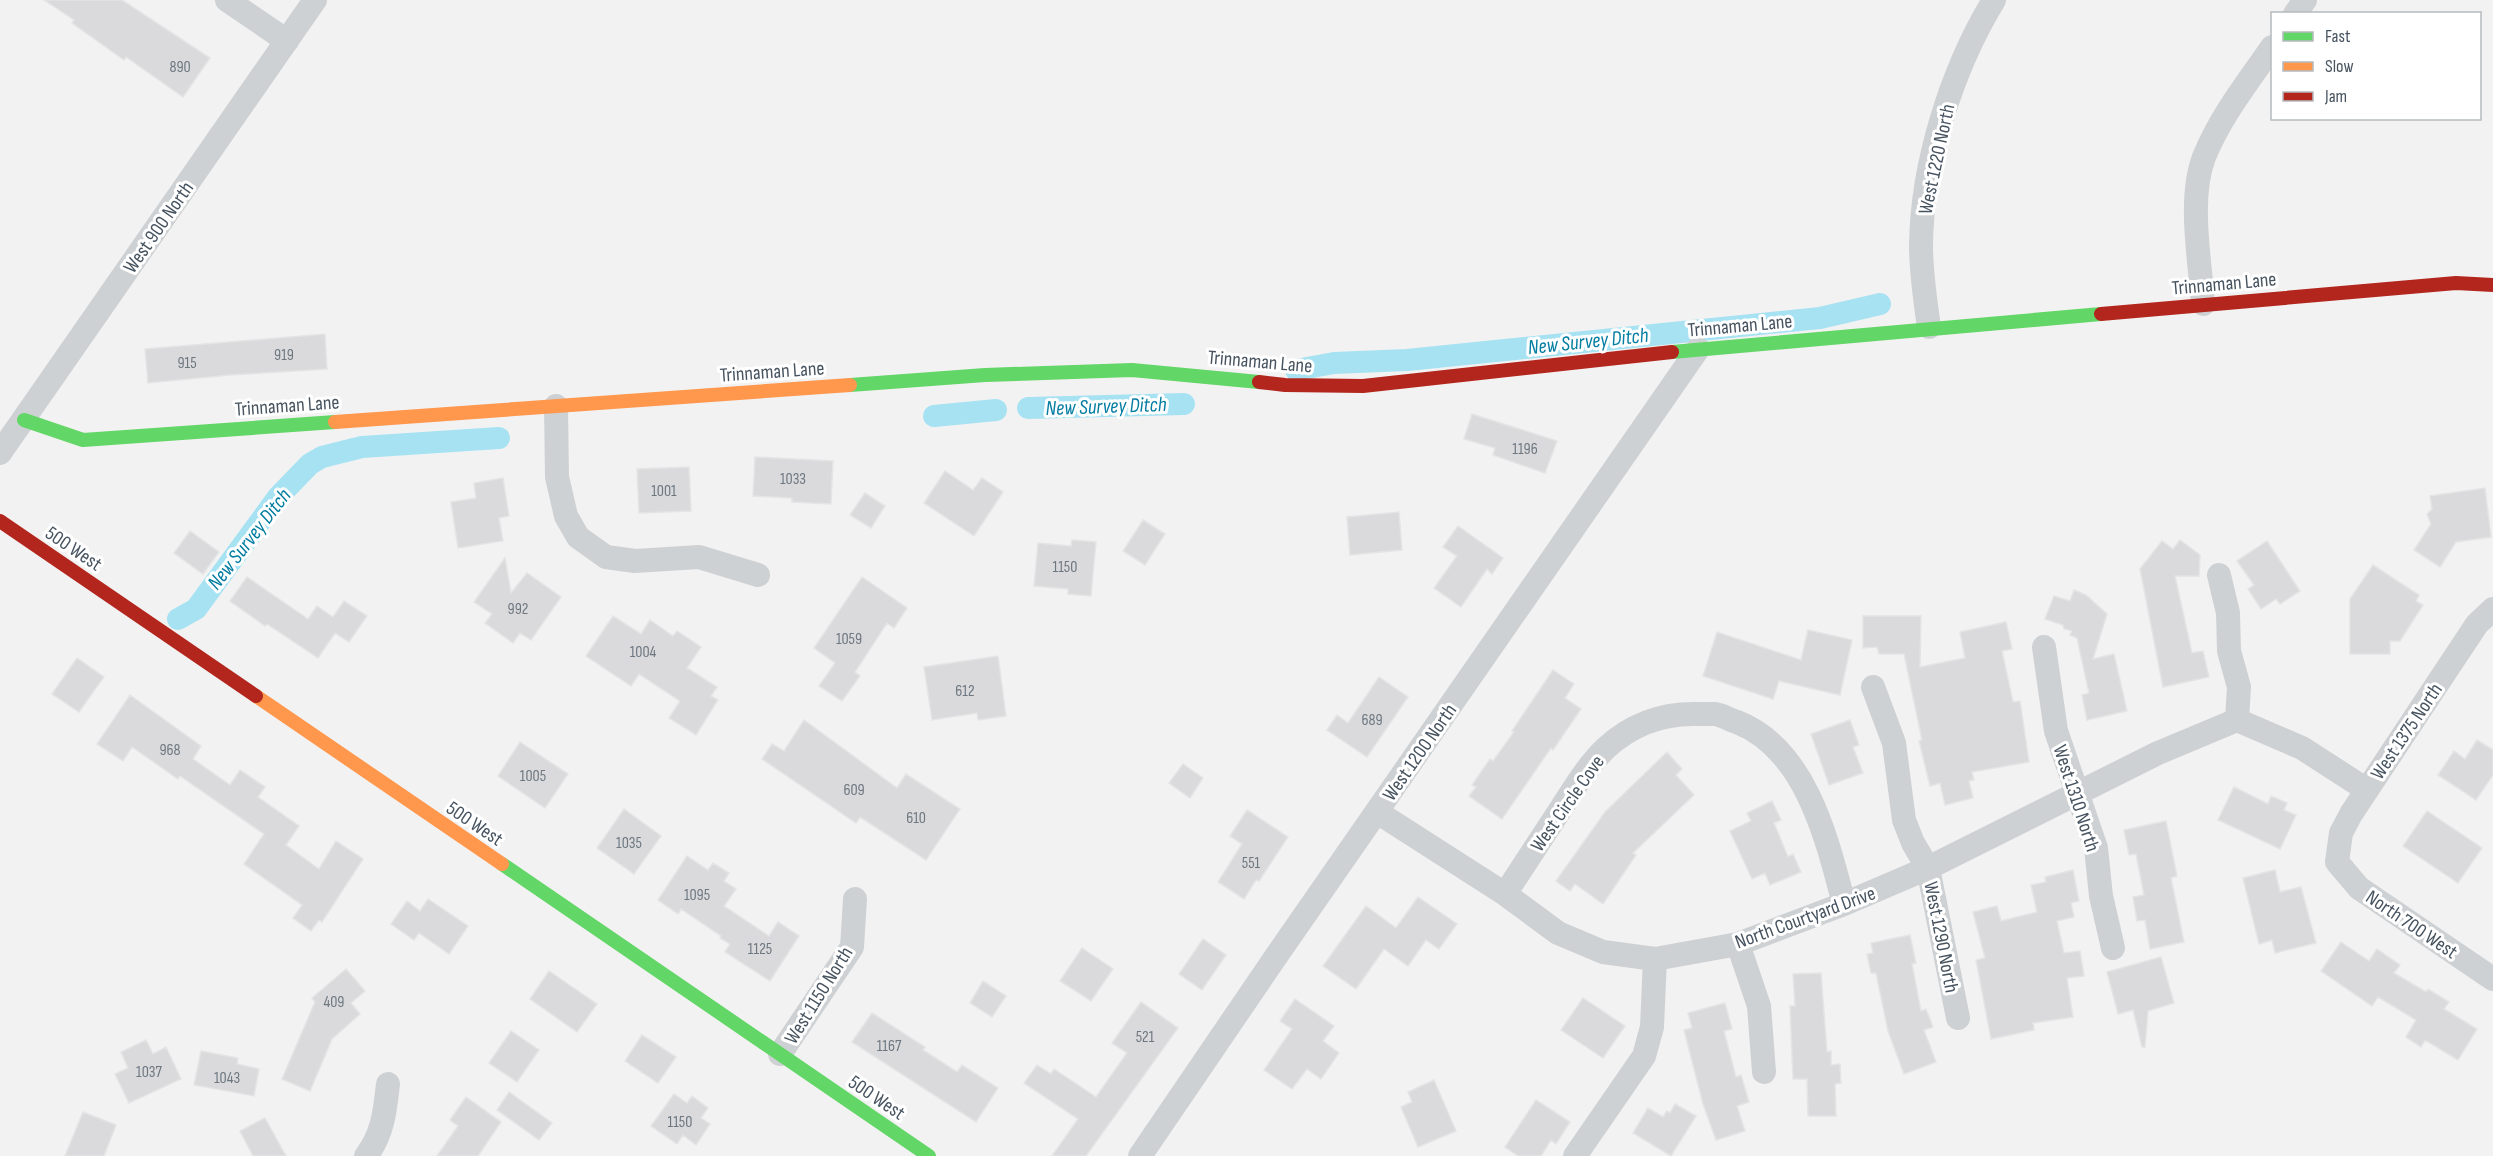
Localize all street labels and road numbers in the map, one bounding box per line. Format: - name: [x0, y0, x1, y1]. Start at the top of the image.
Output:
- street label: West 1220 North: [1914, 102, 1960, 217]
- street label: West 900 North: [119, 177, 199, 278]
- street label: Trinnaman Lane: [2171, 267, 2277, 301]
- street label: Trinnaman Lane: [1687, 309, 1793, 343]
- street label: Trinnaman Lane: [1207, 345, 1313, 379]
- street label: Trinnaman Lane: [719, 356, 825, 388]
- street label: Trinnaman Lane: [234, 390, 340, 422]
- street label: 500 West: [41, 521, 106, 576]
- street label: West 1375 North: [2366, 679, 2448, 784]
- street label: West 1200 North: [1378, 699, 1462, 806]
- street label: West 1310 North: [2048, 742, 2105, 855]
- street label: West Circle Cove: [1526, 751, 1610, 856]
- street label: 500 West: [442, 796, 507, 851]
- street label: West 1290 North: [1918, 880, 1964, 995]
- street label: North Courtyard Drive: [1732, 881, 1879, 954]
- street label: North 700 West: [2361, 885, 2462, 964]
- street label: West 1150 North: [779, 942, 858, 1049]
- street label: 500 West: [844, 1070, 909, 1125]

